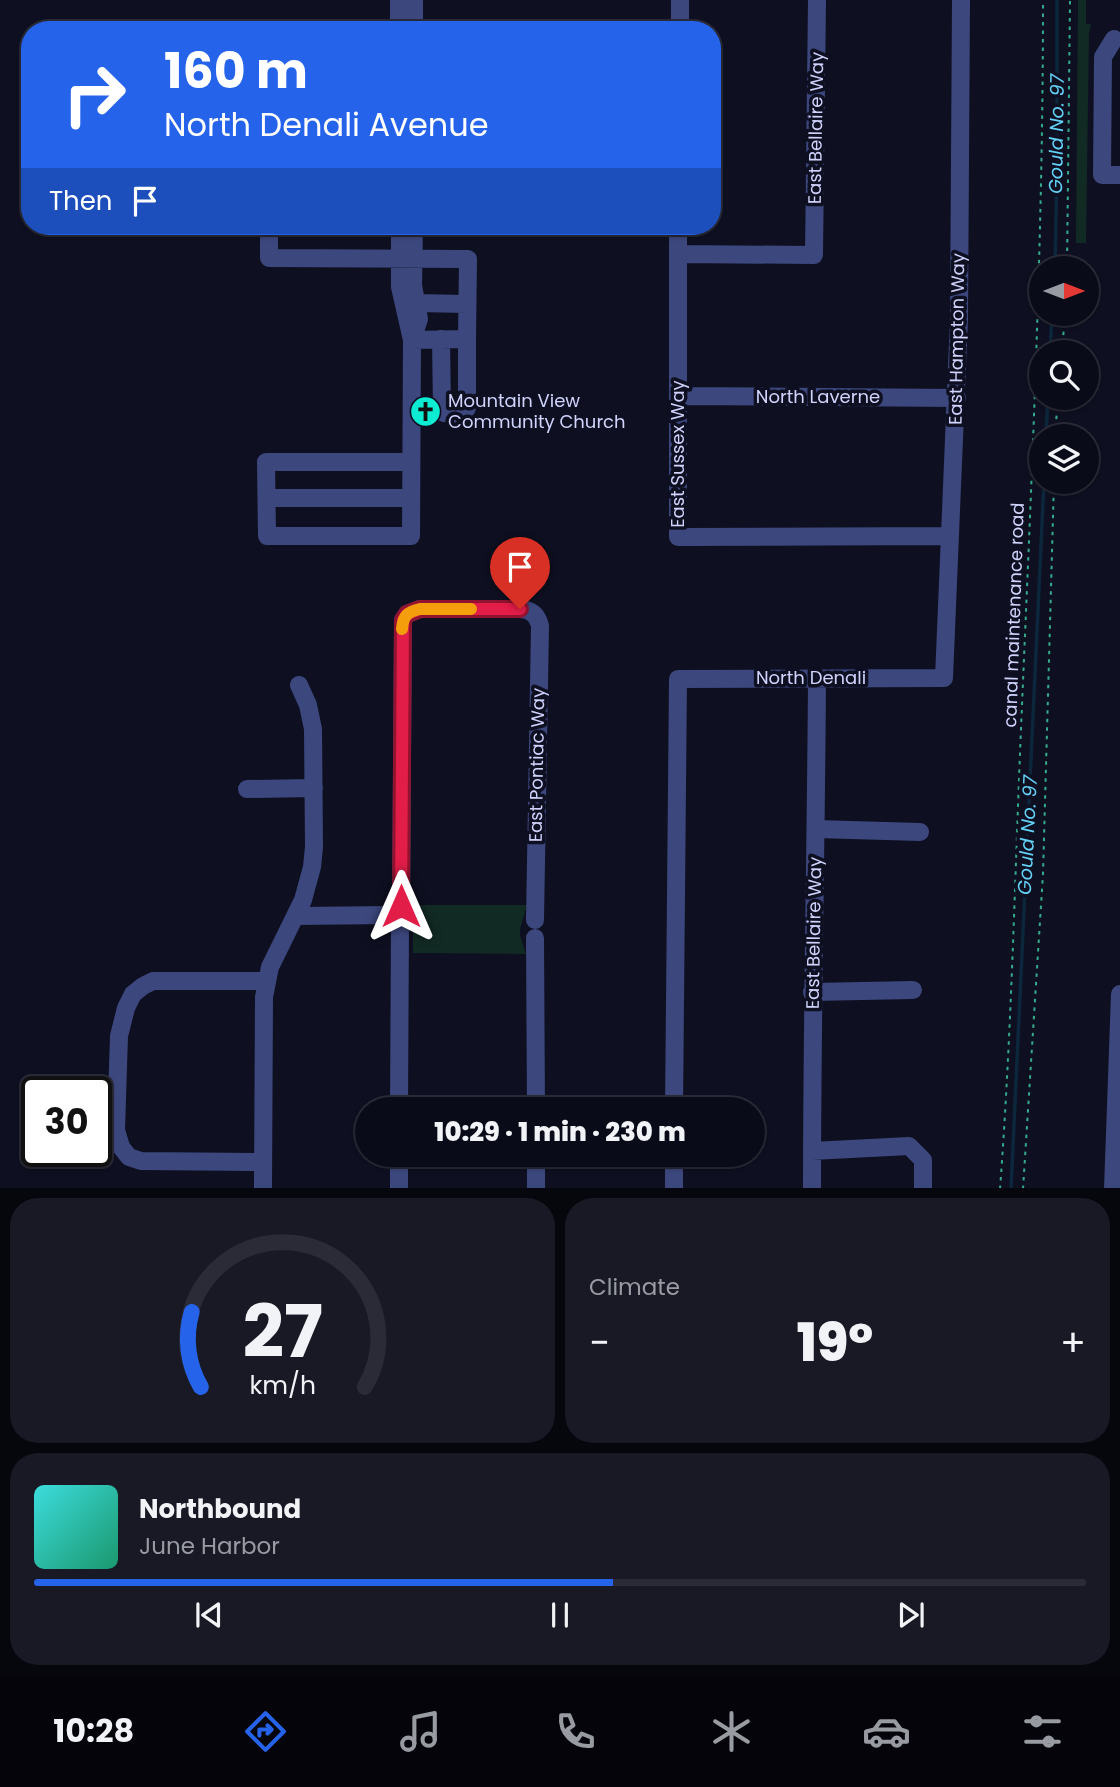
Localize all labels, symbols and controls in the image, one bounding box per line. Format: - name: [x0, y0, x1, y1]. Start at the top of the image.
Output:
- text: 160 m: [164, 37, 308, 105]
- icon: right: [49, 49, 140, 140]
- street label: East Bellaire Way: [802, 52, 829, 204]
- water label: Gould No. 97: [1042, 72, 1071, 194]
- text: North Denali Avenue: [164, 102, 489, 147]
- icon: arrive: [126, 182, 164, 220]
- text: Then: [49, 183, 112, 219]
- street label: East Hampton Way: [943, 253, 970, 425]
- north arrow: [1029, 256, 1099, 326]
- map controls: [1029, 256, 1099, 494]
- button: search: [1029, 340, 1099, 410]
- street label: East Sussex Way: [665, 380, 690, 528]
- street label: North Laverne: [756, 384, 880, 409]
- place label: Mountain View Community Church: [448, 388, 626, 434]
- church icon: Mountain View Community Church: [408, 394, 442, 428]
- button: layers: [1029, 424, 1099, 494]
- street label: canal maintenance road: [997, 502, 1030, 728]
- pin: [490, 537, 550, 609]
- icon: arrive: [501, 548, 539, 586]
- street label: North Denali: [756, 665, 866, 690]
- street label: East Pontiac Way: [523, 688, 550, 842]
- water label: Gould No. 97: [1011, 773, 1044, 896]
- street label: East Bellaire Way: [800, 857, 827, 1009]
- position arrow: [364, 869, 438, 943]
- speed limit sign: 30: [21, 1076, 112, 1167]
- text: 10:29 · 1 min · 230 m: [434, 1114, 686, 1150]
- text: Climate: [589, 1271, 680, 1303]
- text: 27: [242, 1281, 323, 1382]
- text: 19°: [797, 1306, 873, 1379]
- text: −: [589, 1316, 610, 1369]
- text: +: [1060, 1316, 1086, 1369]
- text: km/h: [249, 1367, 316, 1402]
- text: Northbound: [139, 1491, 301, 1527]
- text: June Harbor: [139, 1530, 280, 1562]
- icon: previous: [190, 1596, 228, 1634]
- icon: pause: [541, 1596, 579, 1634]
- icon: next: [892, 1596, 930, 1634]
- icon: directions: [241, 1707, 290, 1756]
- icon: music: [396, 1707, 445, 1756]
- icon: phone: [551, 1707, 600, 1756]
- icon: climate: [707, 1707, 756, 1756]
- icon: car: [862, 1707, 911, 1756]
- icon: filters: [1018, 1707, 1067, 1756]
- text: 10:28: [53, 1708, 134, 1753]

